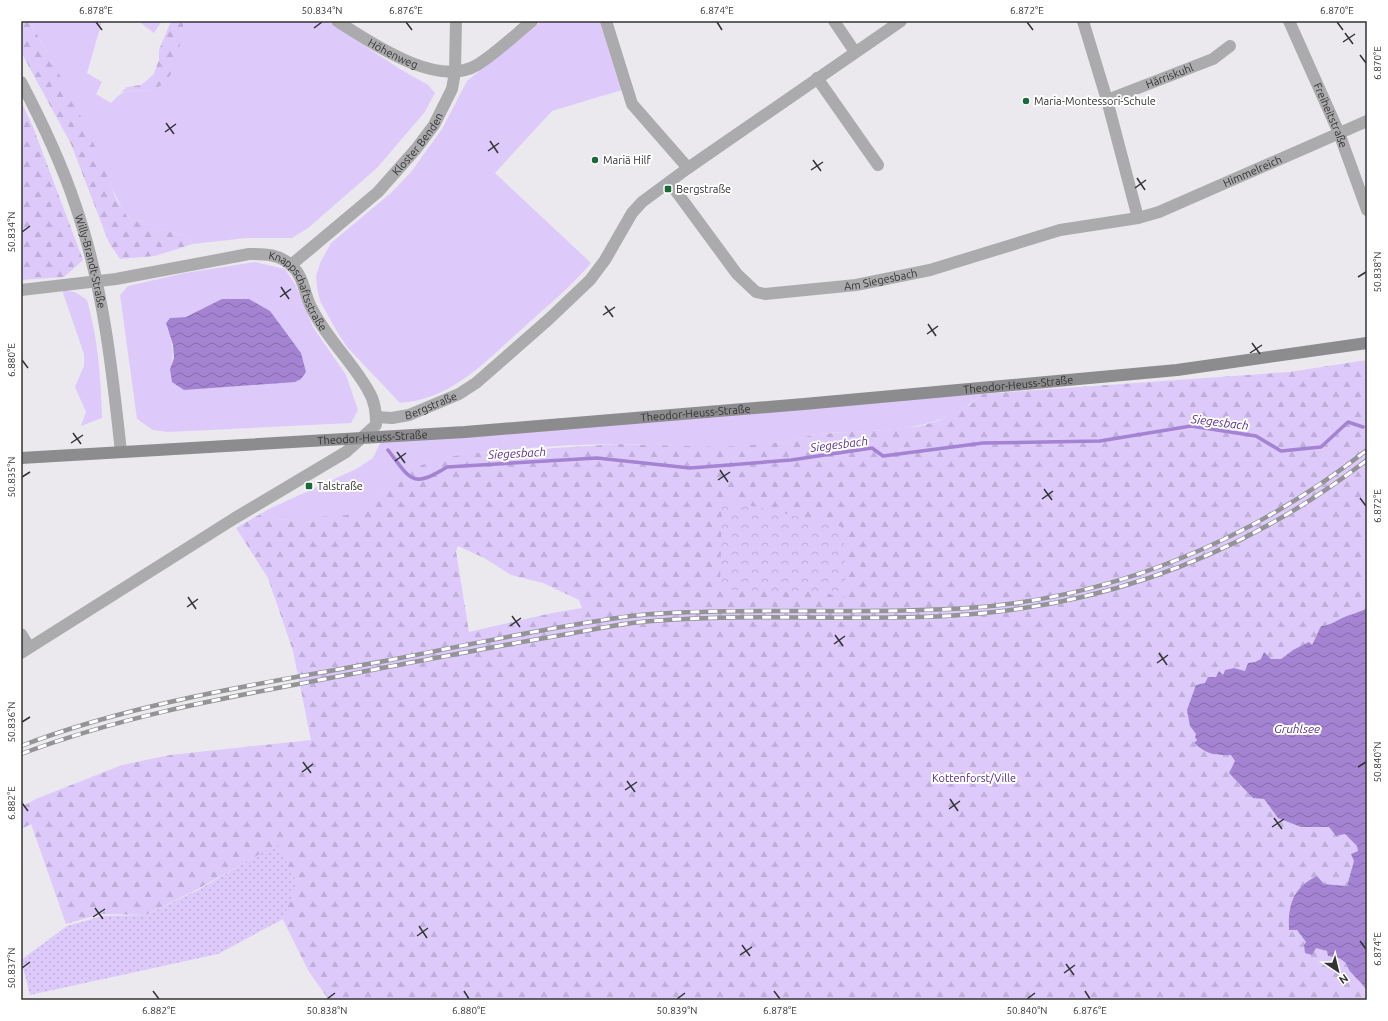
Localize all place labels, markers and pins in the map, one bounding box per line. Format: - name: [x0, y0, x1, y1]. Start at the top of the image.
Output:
- place label: Maria-Montessori-Schule: [1034, 95, 1156, 107]
- marker: Maria-Montessori-Schule: [1021, 96, 1031, 106]
- place label: Mariä Hilf: [603, 154, 651, 166]
- marker: Mariä Hilf: [590, 155, 600, 165]
- place label: Bergstraße: [676, 183, 731, 195]
- marker: Bergstraße: [663, 184, 673, 194]
- place label: Talstraße: [317, 480, 363, 492]
- marker: Talstraße: [304, 481, 314, 491]

